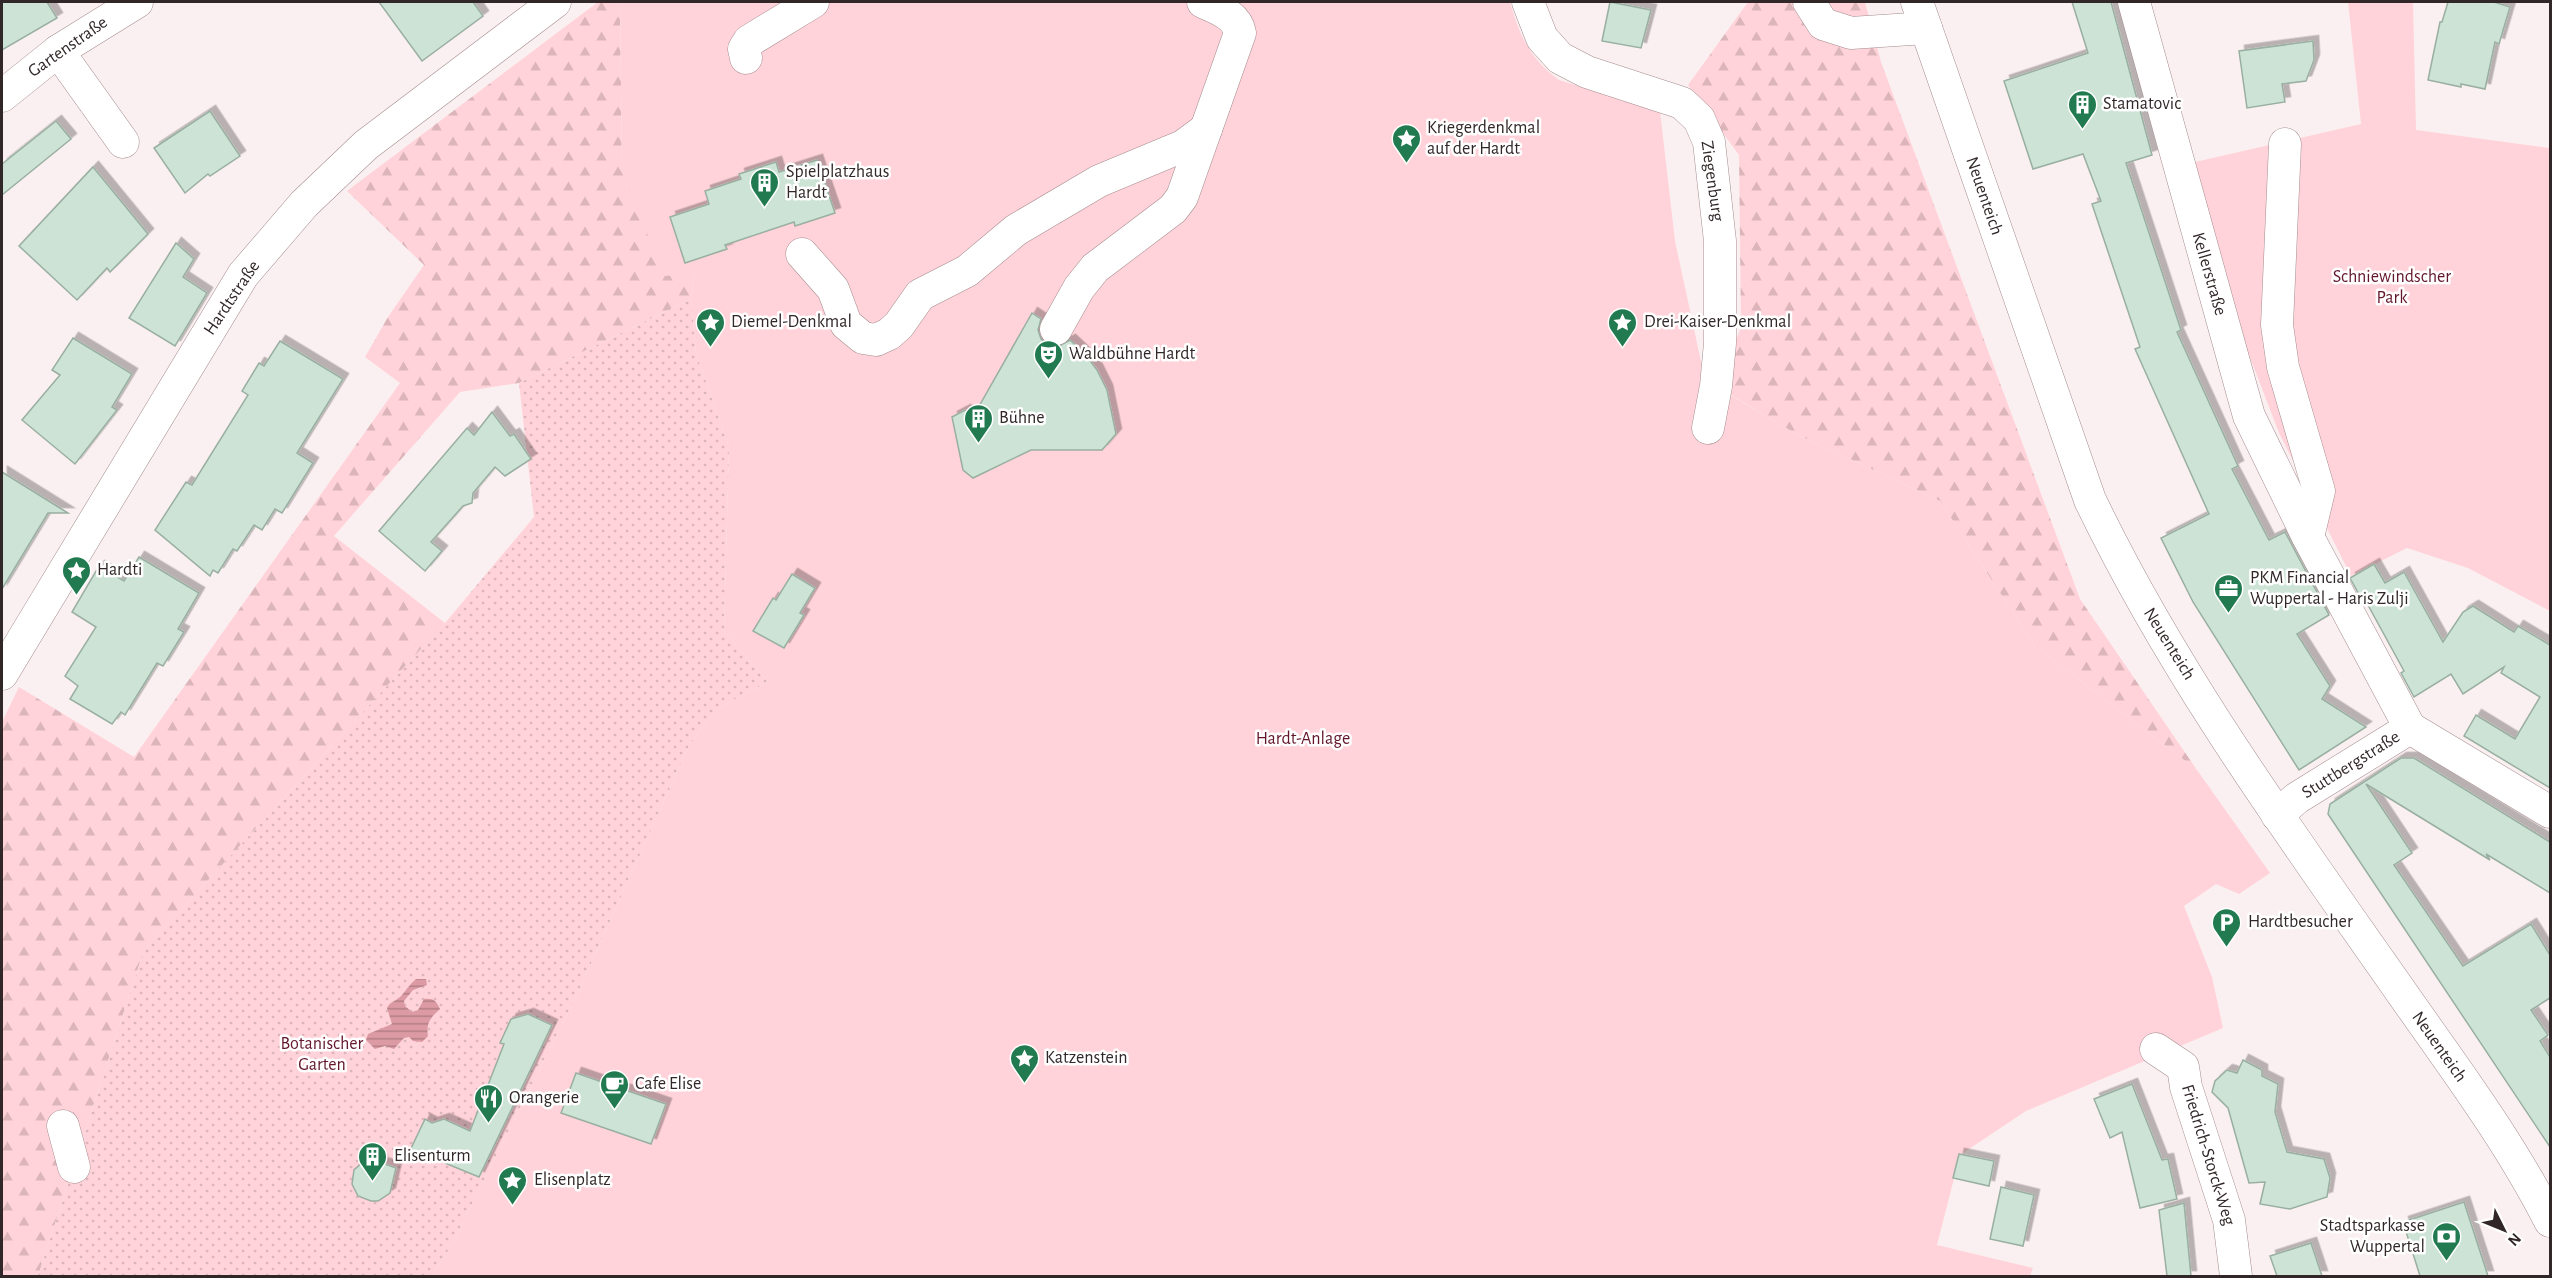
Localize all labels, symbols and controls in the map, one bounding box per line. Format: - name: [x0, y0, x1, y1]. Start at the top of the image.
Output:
- street label: Gartenstraße: [25, 13, 111, 81]
- building icon: Stamatovic: [2066, 88, 2098, 130]
- place label: Stamatovic: [2103, 95, 2181, 113]
- place label: Kriegerdenkmal auf der Hardt: [1427, 119, 1540, 158]
- place icon: Kriegerdenkmal auf der Hardt: [1390, 122, 1422, 164]
- street label: Ziegenburg: [1697, 140, 1727, 223]
- street label: Neuenteich: [1962, 155, 2006, 237]
- place label: Spielplatzhaus Hardt: [786, 163, 889, 202]
- building icon: Spielplatzhaus Hardt: [749, 166, 781, 208]
- street label: Kellerstraße: [2189, 230, 2229, 318]
- street label: Hardtstraße: [201, 257, 263, 339]
- park label: Schniewindscher Park: [2333, 268, 2451, 307]
- place icon: Diemel-Denkmal: [694, 306, 726, 348]
- place icon: Drei-Kaiser-Denkmal: [1607, 306, 1639, 348]
- place label: Diemel-Denkmal: [731, 313, 852, 331]
- place label: Drei-Kaiser-Denkmal: [1644, 313, 1791, 331]
- theatre icon: Waldbühne Hardt: [1032, 338, 1064, 380]
- place label: Waldbühne Hardt: [1069, 345, 1196, 363]
- building icon: Bühne: [962, 402, 994, 444]
- place label: Bühne: [999, 409, 1045, 427]
- place icon: Hardti: [60, 554, 92, 596]
- place label: Hardti: [97, 561, 142, 579]
- place label: PKM Financial Wuppertal - Haris Zulji: [2250, 569, 2409, 608]
- office icon: PKM Financial Wuppertal - Haris Zulji: [2213, 572, 2245, 614]
- street label: Neuenteich: [2140, 605, 2198, 683]
- street label: Stuttbergstraße: [2299, 728, 2403, 802]
- park label: Hardt-Anlage: [1256, 730, 1350, 748]
- parking icon: Hardtbesucher: [2211, 906, 2243, 948]
- place label: Hardtbesucher: [2248, 913, 2353, 931]
- street label: Neuenteich: [2408, 1008, 2470, 1086]
- park label: Botanischer Garten: [281, 1035, 364, 1074]
- place icon: Katzenstein: [1008, 1042, 1040, 1084]
- place label: Katzenstein: [1045, 1049, 1128, 1067]
- cafe icon: Cafe Elise: [598, 1068, 630, 1110]
- place label: Cafe Elise: [635, 1075, 701, 1093]
- restaurant icon: Orangerie: [472, 1082, 504, 1124]
- street label: Friedrich-Storck-Weg: [2178, 1082, 2238, 1228]
- place label: Orangerie: [509, 1089, 579, 1107]
- building icon: Elisenturm: [357, 1140, 389, 1182]
- place label: Elisenturm: [394, 1147, 471, 1165]
- place icon: Elisenplatz: [497, 1164, 529, 1206]
- place label: Elisenplatz: [534, 1171, 611, 1189]
- north arrow: [2474, 1200, 2534, 1260]
- place label: Stadtsparkasse Wuppertal: [2320, 1217, 2425, 1256]
- bank icon: Stadtsparkasse Wuppertal: [2430, 1220, 2462, 1262]
- text: N: [2505, 1230, 2524, 1249]

